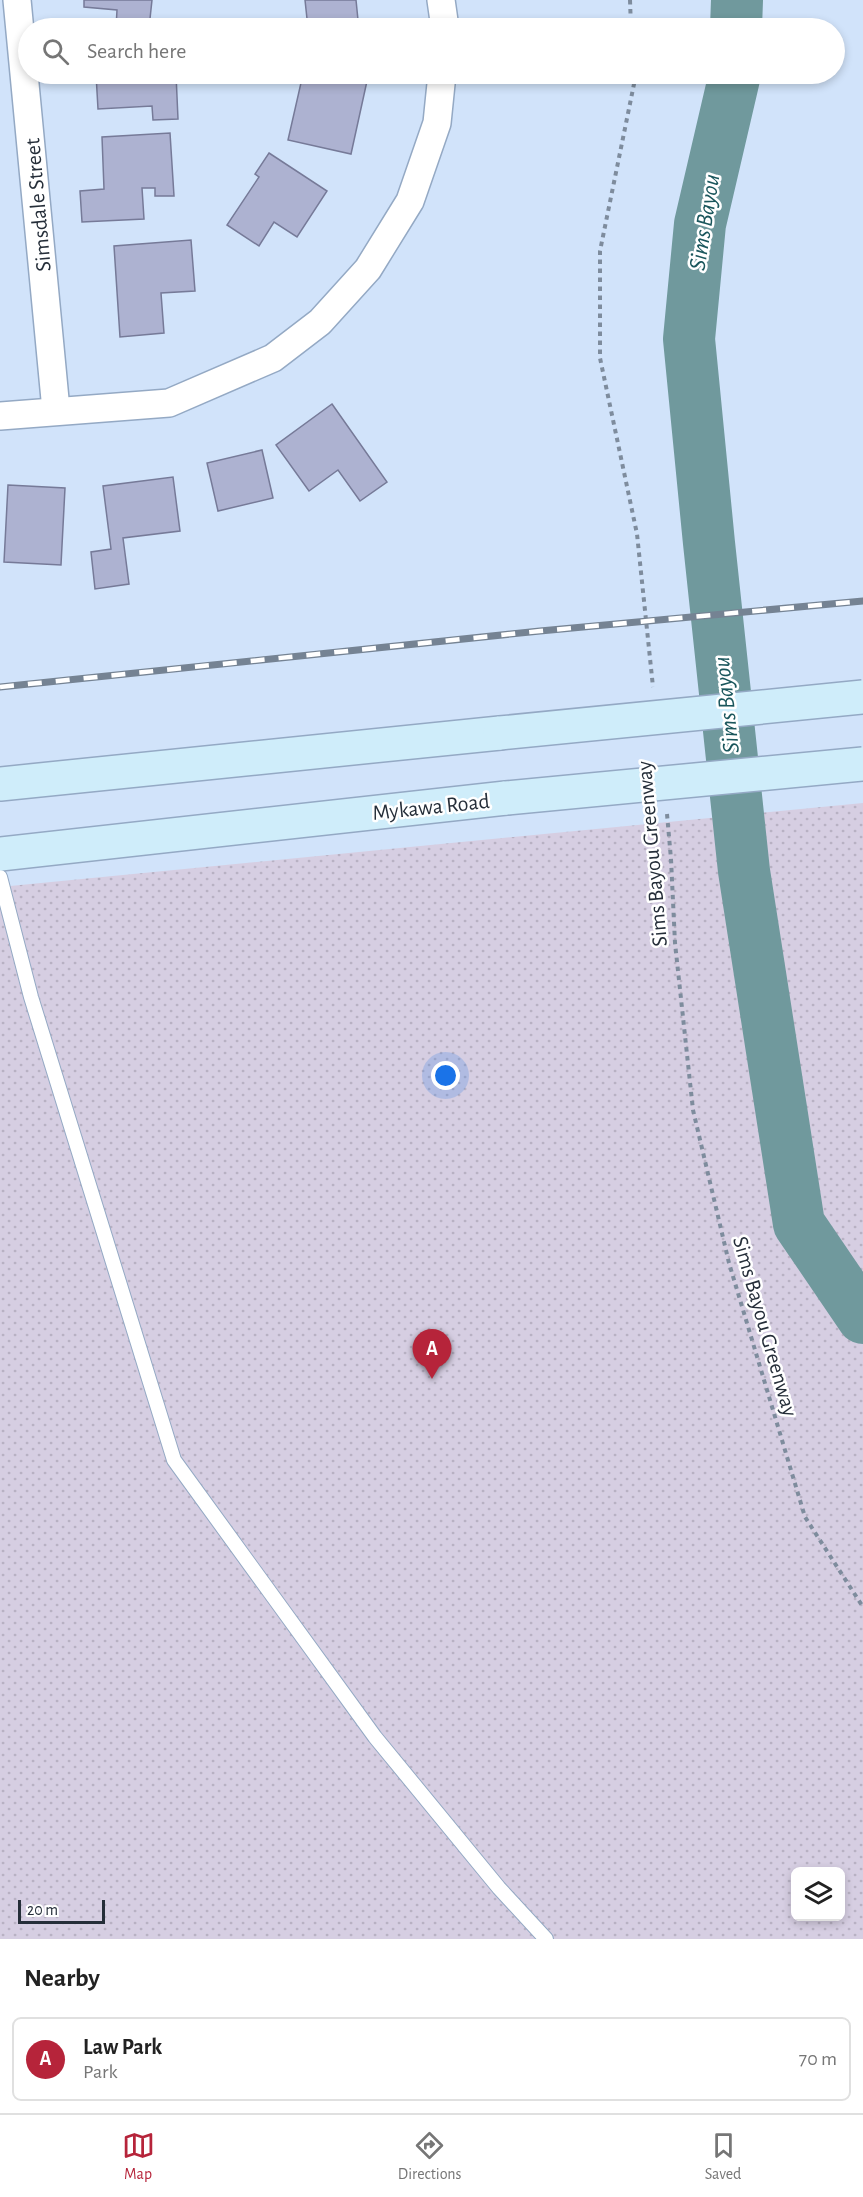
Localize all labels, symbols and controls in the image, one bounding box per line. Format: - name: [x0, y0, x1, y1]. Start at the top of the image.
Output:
- search box: [18, 18, 845, 84]
- icon: search: [39, 35, 72, 68]
- text: Search here: [87, 40, 186, 62]
- street label: Simsdale Street: [21, 137, 55, 273]
- water label: Sims Bayou: [686, 172, 724, 272]
- water label: Sims Bayou: [710, 655, 744, 755]
- street label: Sims Bayou Greenway: [633, 760, 671, 948]
- street label: Mykawa Road: [371, 790, 491, 824]
- your location: [431, 1061, 460, 1090]
- street label: Sims Bayou Greenway: [729, 1234, 801, 1419]
- pin: A: [412, 1330, 452, 1379]
- map controls: [791, 1867, 845, 1921]
- button: layers: [791, 1867, 845, 1921]
- scale bar: [18, 1897, 105, 1924]
- text: 20 m: [27, 1902, 58, 1918]
- text: Nearby: [24, 1965, 100, 1991]
- text: Law Park: [83, 2036, 162, 2058]
- text: A: [40, 2049, 52, 2069]
- text: 70 m: [799, 2049, 837, 2069]
- text: Park: [83, 2062, 118, 2082]
- tab: Map: [122, 2129, 155, 2184]
- tab: Directions: [398, 2129, 462, 2184]
- tab: Saved: [705, 2129, 741, 2184]

